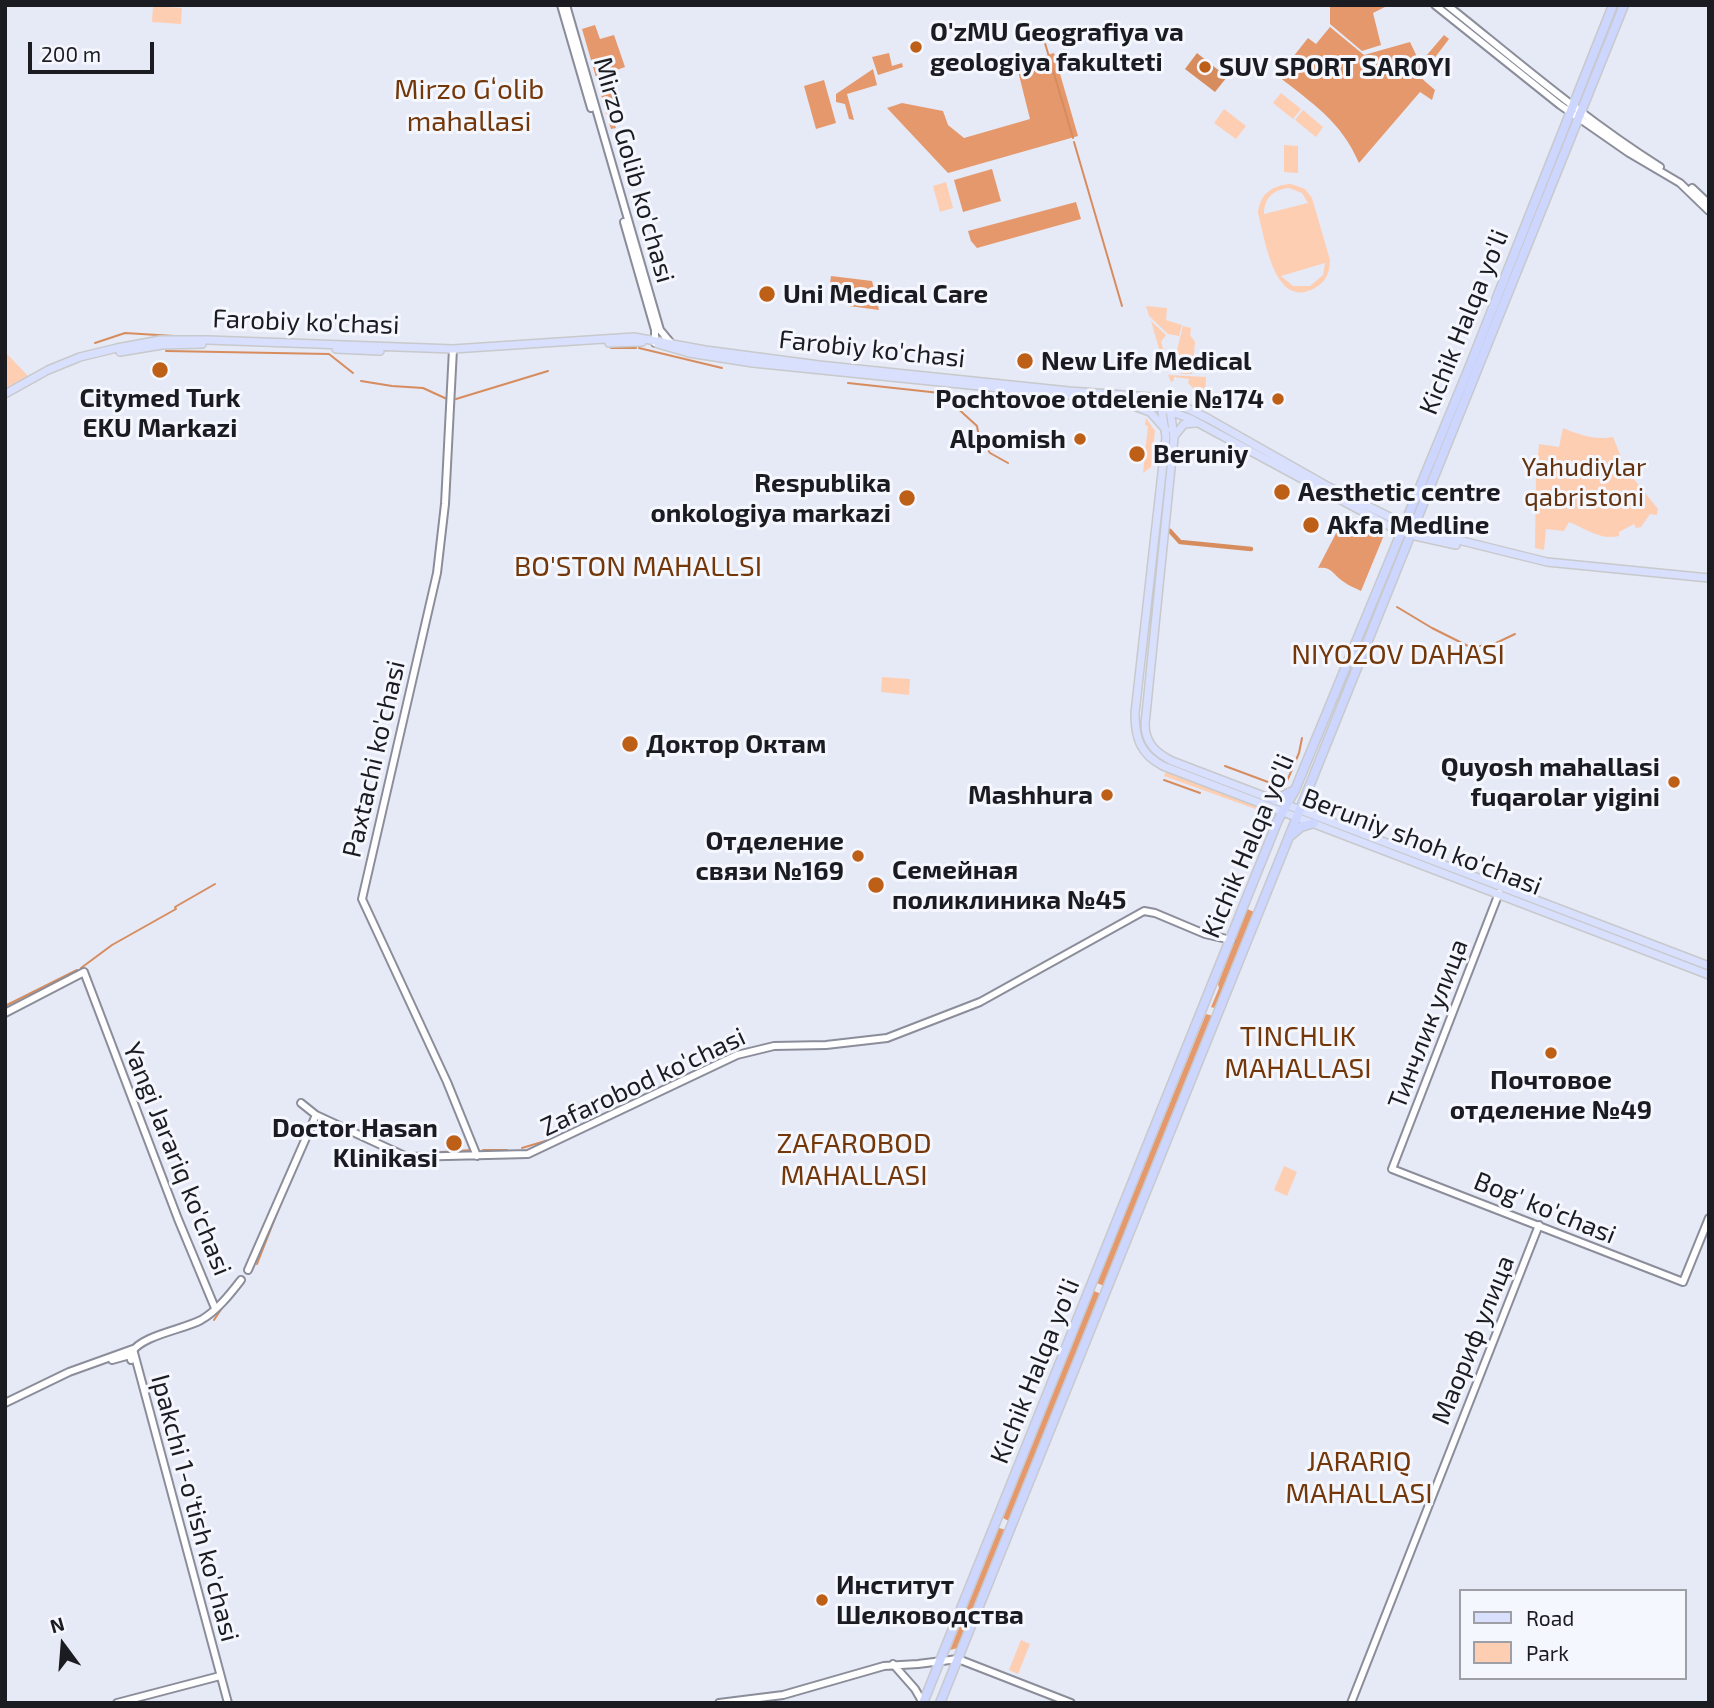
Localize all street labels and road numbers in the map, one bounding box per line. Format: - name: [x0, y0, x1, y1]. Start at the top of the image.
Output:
- street label: Mirzo Golib ko'chasi: [587, 54, 681, 286]
- street label: Kichik Halqa yo'li: [1413, 225, 1515, 419]
- street label: Farobiy ko'chasi: [212, 303, 400, 341]
- street label: Farobiy ko'chasi: [777, 324, 967, 374]
- street label: Paxtachi ko'chasi: [336, 657, 412, 861]
- street label: Kichik Halqa yo'li: [1195, 749, 1301, 943]
- street label: Beruniy shoh ko'chasi: [1298, 782, 1546, 902]
- street label: Тинчлик улица: [1381, 935, 1475, 1113]
- street label: Zafarobod ko'chasi: [536, 1021, 750, 1143]
- street label: Yangi Jarariq ko'chasi: [116, 1038, 238, 1280]
- street label: Bog' ko'chasi: [1469, 1165, 1621, 1251]
- street label: Маориф улица: [1425, 1251, 1521, 1429]
- street label: Kichik Halqa yo'li: [984, 1274, 1086, 1468]
- street label: Ipakchi 1-o'tish ko'chasi: [144, 1371, 246, 1645]

